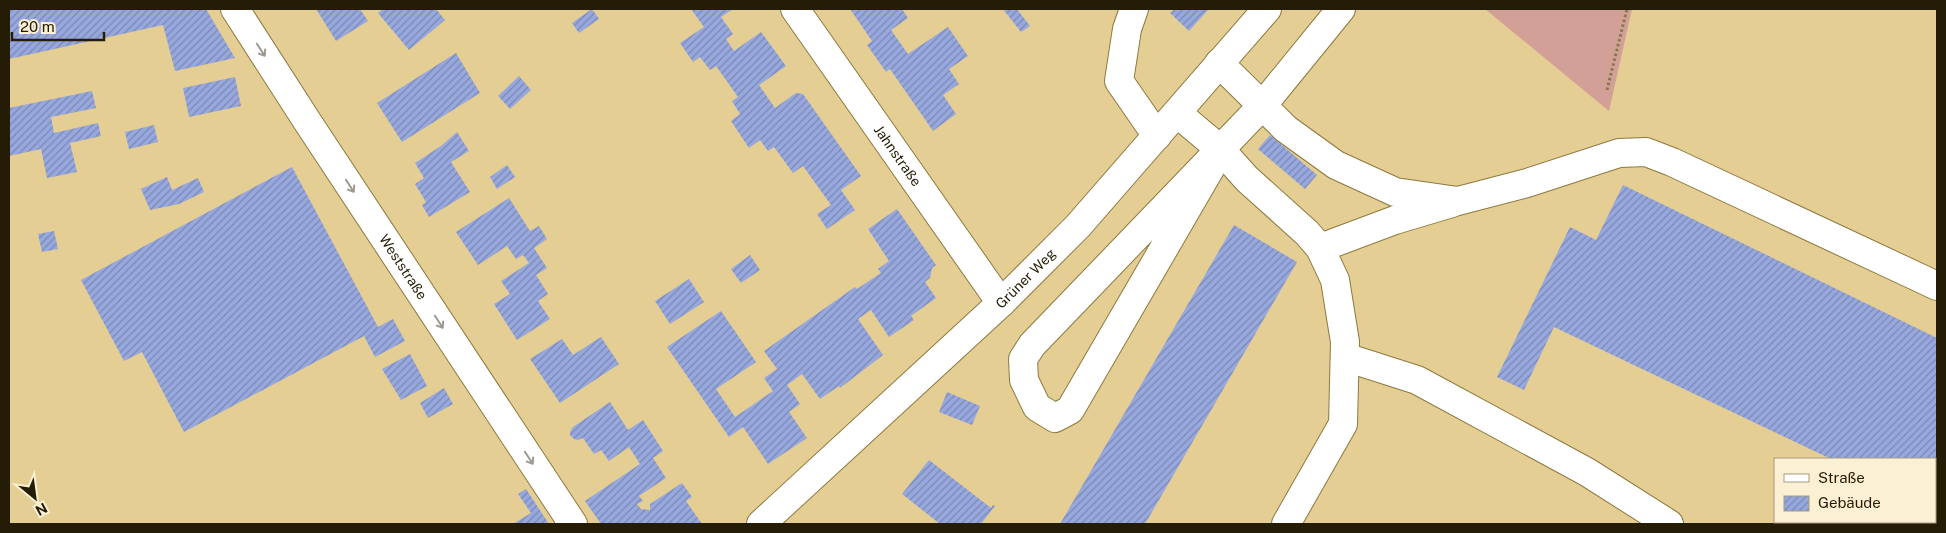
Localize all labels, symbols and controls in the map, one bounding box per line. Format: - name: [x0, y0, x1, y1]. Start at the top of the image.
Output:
- scale bar: [12, 10, 105, 42]
- text: 20 m: [20, 18, 55, 35]
- one-way arrow: [257, 42, 267, 56]
- street label: Jahnstraße: [871, 122, 925, 189]
- one-way arrow: [345, 179, 355, 193]
- street label: Weststraße: [376, 231, 431, 303]
- street label: Grüner Weg: [992, 245, 1059, 312]
- one-way arrow: [434, 315, 444, 329]
- one-way arrow: [524, 450, 534, 464]
- legend: [1774, 458, 1936, 523]
- text: Straße: [1818, 469, 1865, 486]
- north arrow: [10, 473, 60, 523]
- text: Gebäude: [1818, 494, 1881, 511]
- text: N: [33, 500, 50, 519]

